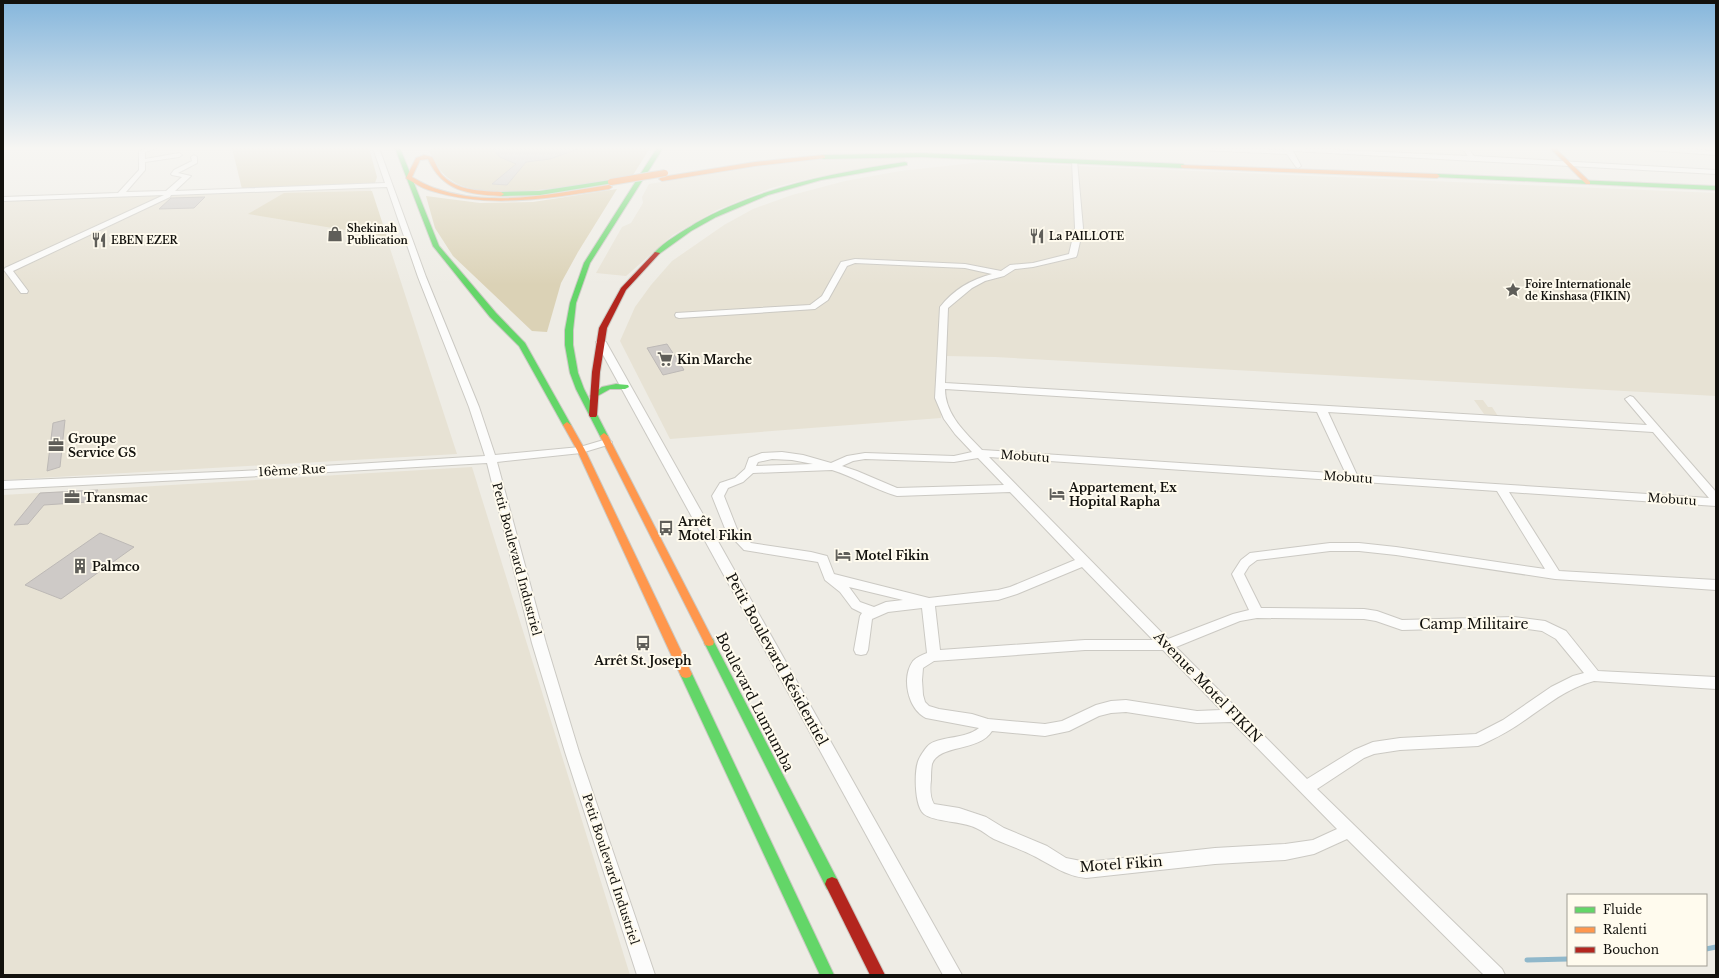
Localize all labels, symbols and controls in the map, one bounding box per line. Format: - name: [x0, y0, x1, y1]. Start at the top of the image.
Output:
- place label: Shekinah Publication: [347, 222, 409, 247]
- shop icon: Shekinah Publication: [326, 225, 344, 243]
- restaurant icon: La PAILLOTE: [1028, 227, 1046, 245]
- place label: La PAILLOTE: [1049, 230, 1125, 243]
- restaurant icon: EBEN EZER: [90, 231, 108, 249]
- place label: EBEN EZER: [111, 234, 179, 247]
- place label: Foire Internationale de Kinshasa (FIKIN): [1525, 278, 1631, 303]
- place icon: Foire Internationale de Kinshasa (FIKIN): [1504, 281, 1522, 299]
- supermarket icon: Kin Marche: [656, 350, 674, 368]
- place label: Kin Marche: [677, 352, 752, 367]
- place label: Groupe Service GS: [68, 431, 136, 460]
- office icon: Groupe Service GS: [47, 436, 65, 454]
- street label: Mobutu: [1000, 447, 1050, 465]
- street label: 16ème Rue: [258, 461, 326, 479]
- street label: Mobutu: [1323, 468, 1373, 486]
- place label: Appartement, Ex Hopital Rapha: [1068, 480, 1177, 509]
- street label: Petit Boulevard Industriel: [489, 481, 545, 637]
- hotel icon: Appartement, Ex Hopital Rapha: [1048, 485, 1066, 503]
- office icon: Transmac: [63, 488, 81, 506]
- place label: Transmac: [84, 490, 148, 505]
- street label: Mobutu: [1647, 490, 1697, 508]
- place label: Arrêt Motel Fikin: [677, 514, 752, 543]
- bus stop icon: Arrêt Motel Fikin: [657, 519, 675, 537]
- hotel icon: Motel Fikin: [834, 546, 852, 564]
- place label: Motel Fikin: [855, 548, 929, 563]
- building icon: Palmco: [71, 557, 89, 575]
- place label: Palmco: [92, 559, 140, 574]
- street label: Petit Boulevard Résidentiel: [722, 570, 832, 749]
- street label: Camp Militaire: [1419, 615, 1529, 633]
- street label: Avenue Motel FIKIN: [1149, 627, 1266, 747]
- street label: Boulevard Lumumba: [712, 629, 798, 775]
- bus stop icon: Arrêt St. Joseph: [634, 634, 652, 652]
- place label: Arrêt St. Joseph: [593, 653, 692, 668]
- street label: Petit Boulevard Industriel: [579, 792, 643, 947]
- street label: Motel Fikin: [1079, 852, 1163, 876]
- legend: [1567, 894, 1707, 966]
- text: Fluide: [1603, 902, 1642, 917]
- text: Ralenti: [1603, 922, 1647, 937]
- text: Bouchon: [1603, 942, 1659, 957]

